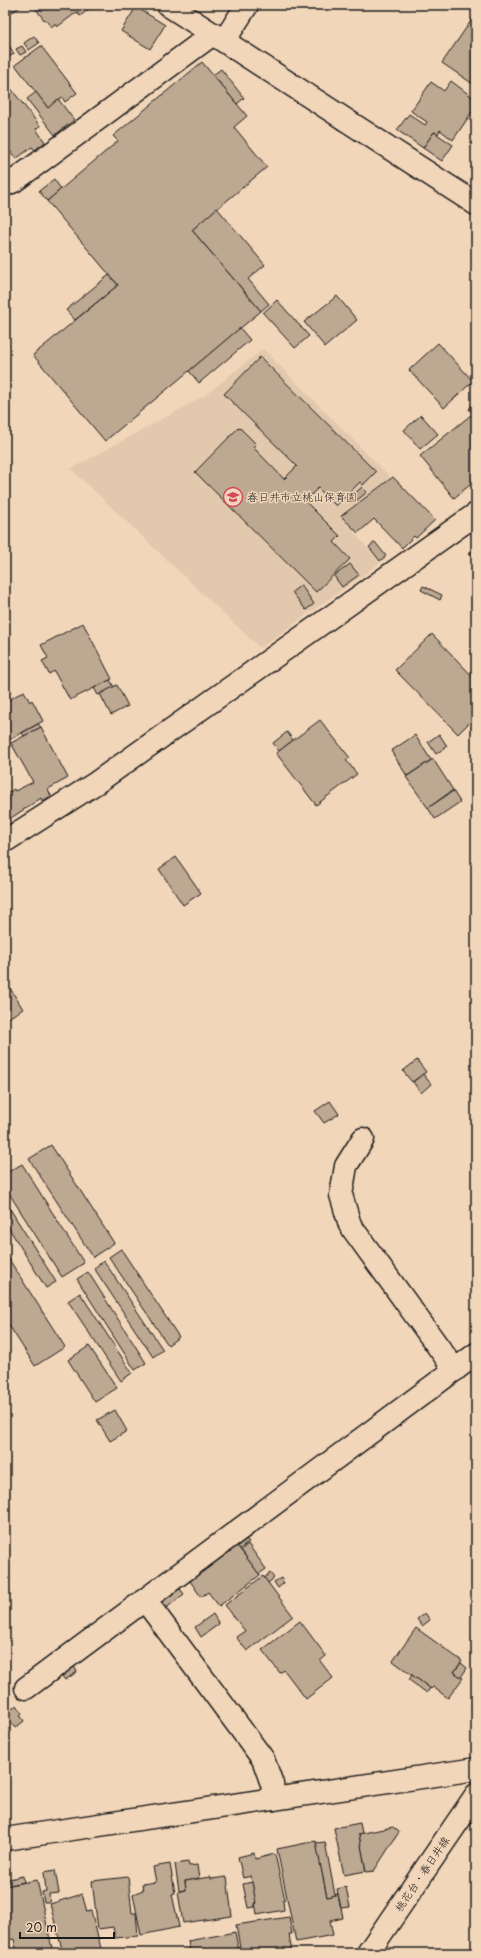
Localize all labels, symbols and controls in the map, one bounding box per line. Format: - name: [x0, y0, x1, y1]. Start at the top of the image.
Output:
- school or university icon: 春日井市立桃山保育園: [222, 486, 244, 508]
- place label: 春日井市立桃山保育園: [247, 488, 357, 505]
- street label: 桃花台・春日井線: [390, 1832, 453, 1915]
- scale bar: [20, 1914, 114, 1940]
- text: 20 m: [26, 1918, 57, 1936]

